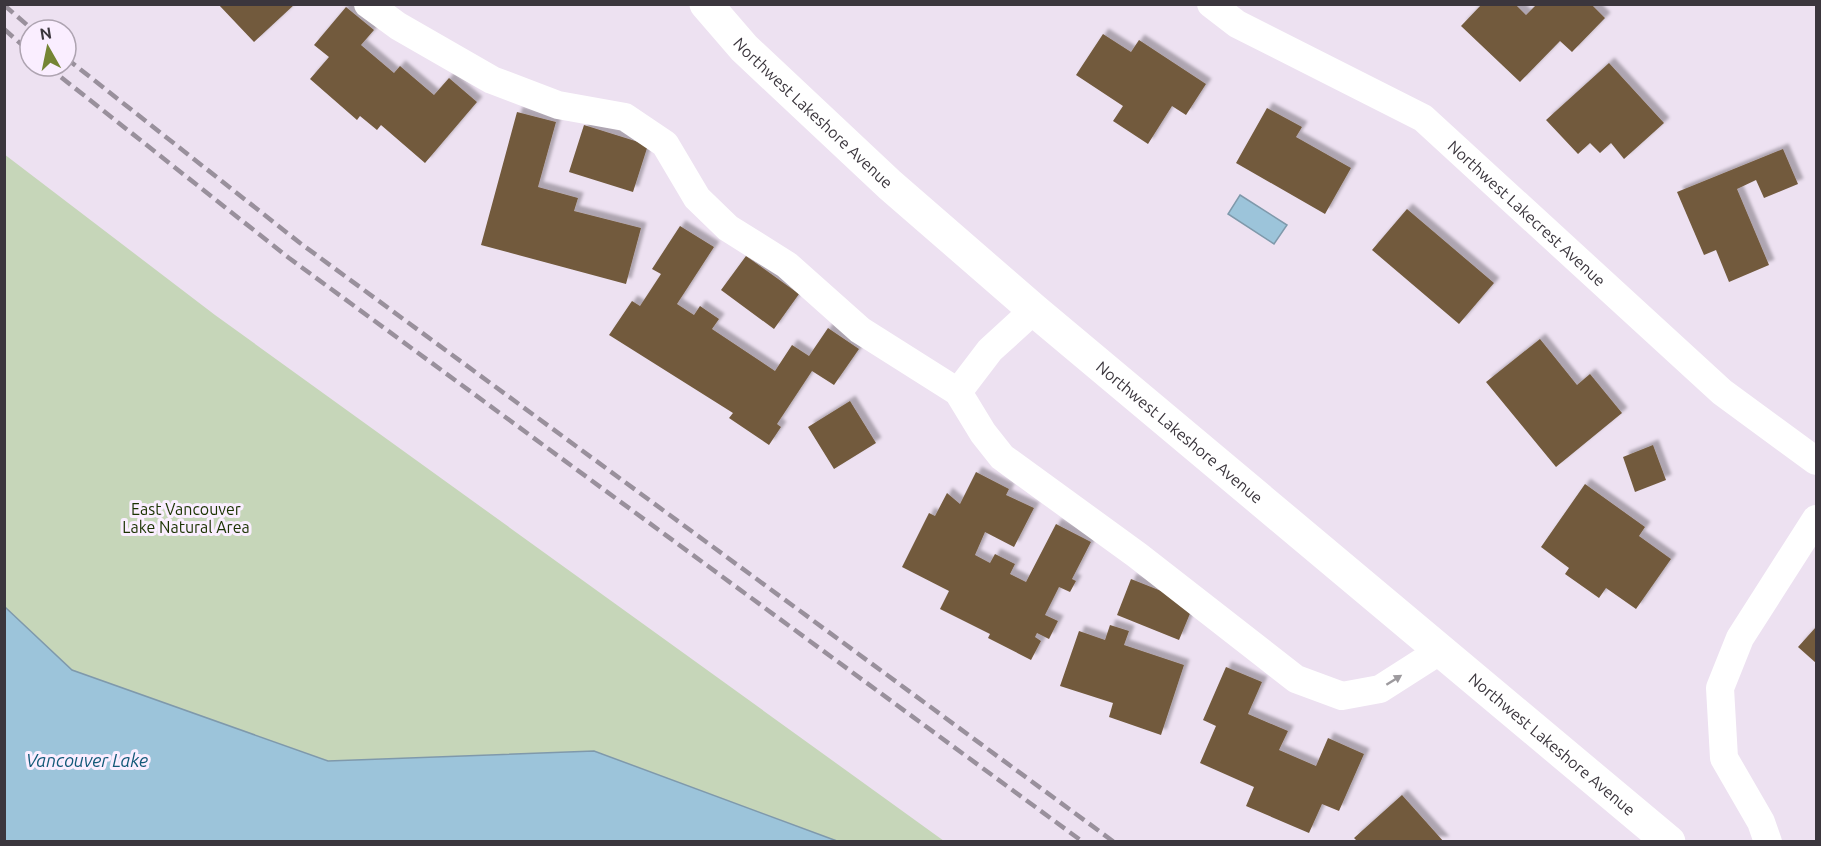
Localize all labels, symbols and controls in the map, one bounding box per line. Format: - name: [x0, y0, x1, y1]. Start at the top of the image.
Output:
- north arrow: [18, 18, 78, 78]
- text: N: [38, 23, 53, 43]
- street label: Northwest Lakeshore Avenue: [730, 34, 896, 192]
- street label: Northwest Lakecrest Avenue: [1444, 137, 1609, 290]
- street label: Northwest Lakeshore Avenue: [1093, 357, 1266, 507]
- park label: East Vancouver Lake Natural Area: [122, 500, 250, 536]
- street label: Northwest Lakeshore Avenue: [1465, 669, 1639, 819]
- one-way arrow: [1386, 675, 1402, 686]
- water label: Vancouver Lake: [26, 750, 148, 770]

